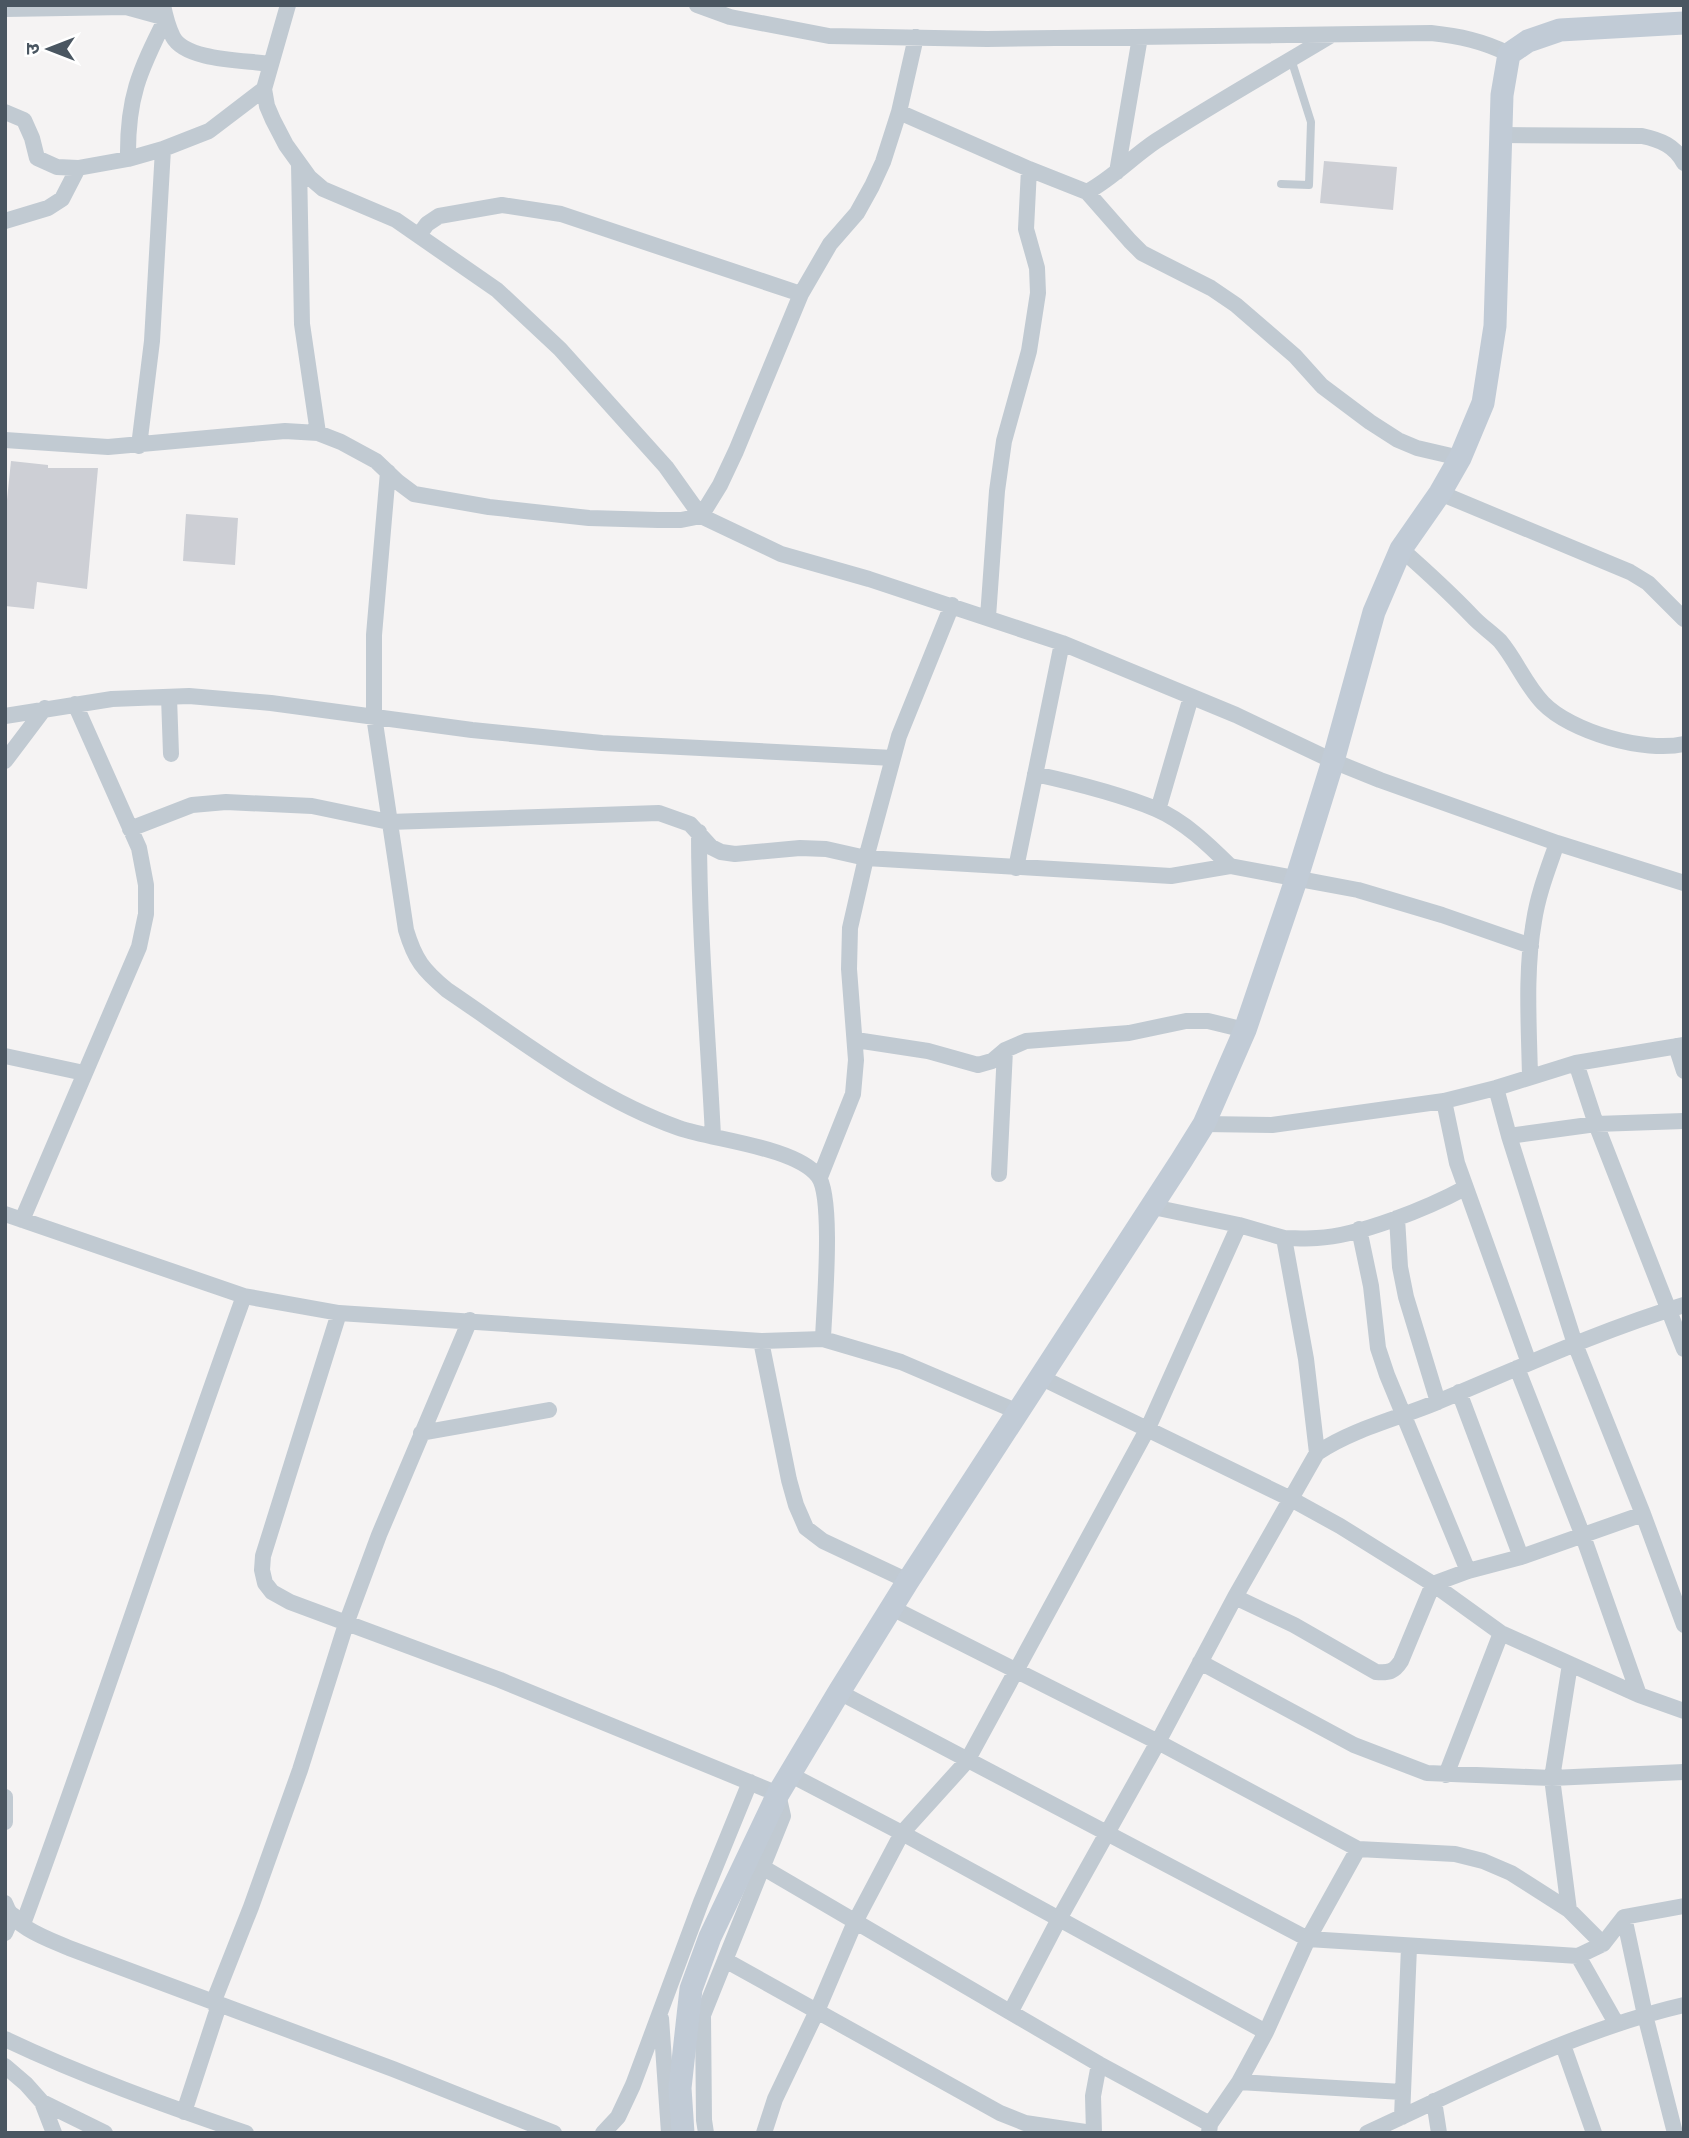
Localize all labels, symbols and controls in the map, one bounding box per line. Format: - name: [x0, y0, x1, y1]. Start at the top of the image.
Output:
- north arrow: [14, 14, 84, 84]
- text: उ: [21, 43, 43, 55]

